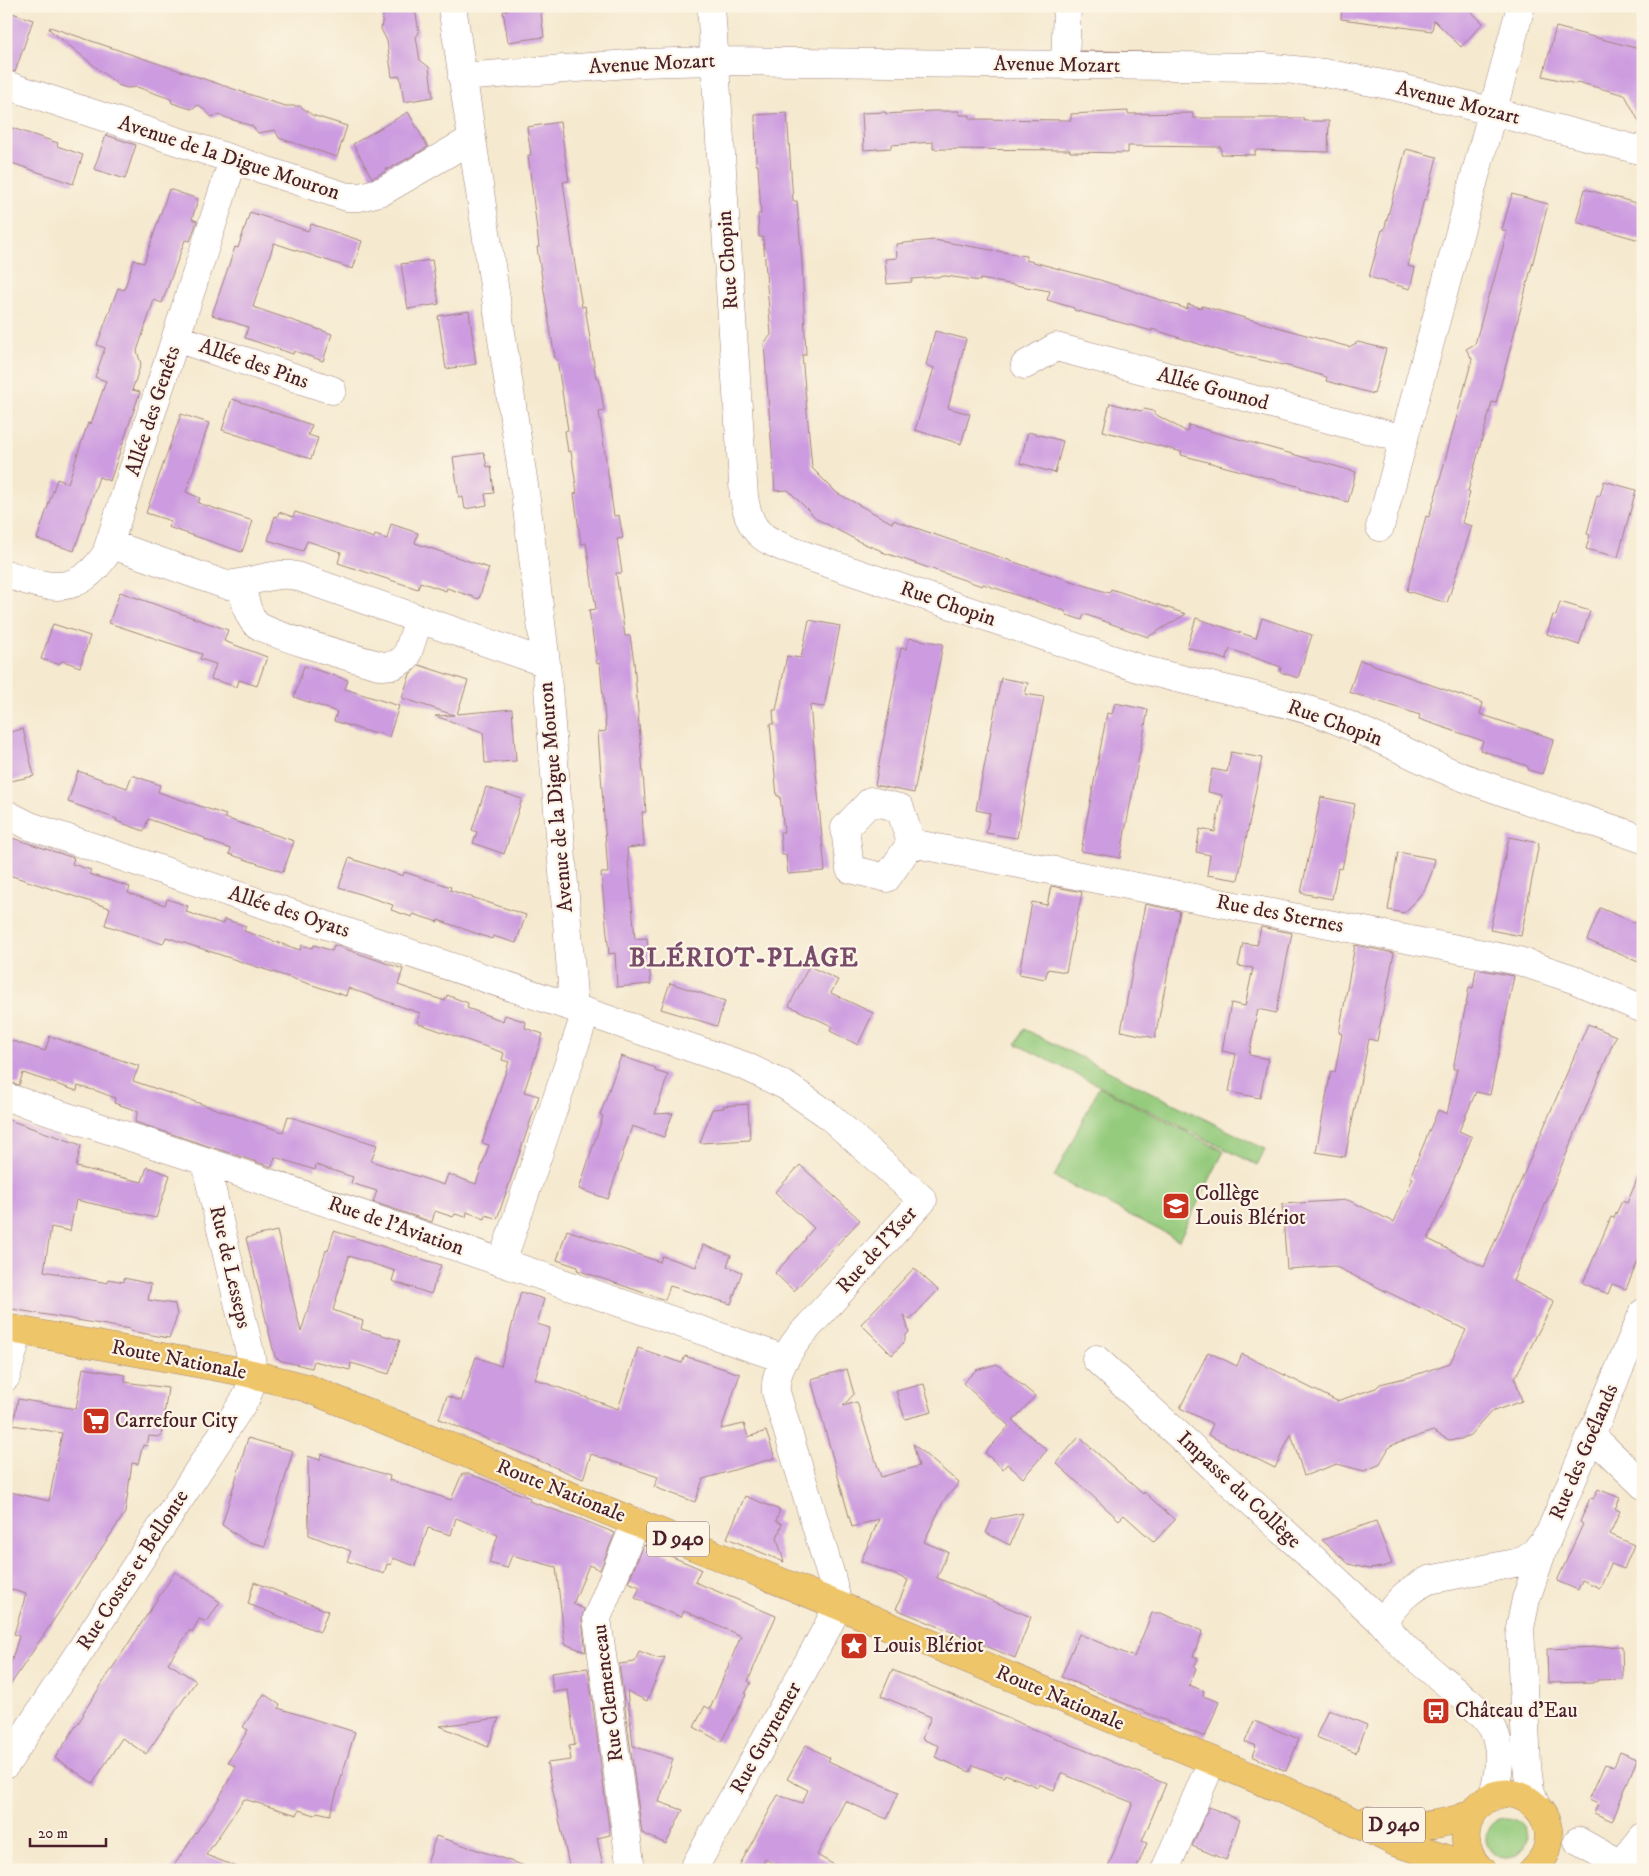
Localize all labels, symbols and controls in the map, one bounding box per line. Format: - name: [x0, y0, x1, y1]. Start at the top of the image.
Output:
- street label: Avenue Mozart: [588, 48, 716, 80]
- street label: Avenue Mozart: [993, 51, 1121, 79]
- street label: Avenue Mozart: [1393, 75, 1523, 131]
- street label: Avenue de la Digue Mouron: [115, 110, 343, 206]
- street label: Rue Chopin: [712, 210, 744, 310]
- street label: Allée des Pins: [196, 333, 312, 395]
- street label: Allée des Genêts: [120, 343, 186, 479]
- street label: Allée Gounod: [1154, 362, 1272, 417]
- street label: Rue Chopin: [897, 576, 999, 632]
- street label: Avenue de la Digue Mouron: [533, 681, 579, 913]
- street label: Rue Chopin: [1284, 694, 1386, 752]
- street label: Allée des Oyats: [225, 880, 353, 944]
- street label: Rue des Sternes: [1214, 889, 1346, 939]
- district label: BLÉRIOT-PLAGE: [629, 941, 859, 975]
- place label: Collège Louis Blériot: [1195, 1181, 1306, 1231]
- street label: Rue de l'Aviation: [325, 1191, 467, 1261]
- school or university icon: Collège Louis Blériot: [1161, 1191, 1191, 1221]
- street label: Rue de l'Yser: [831, 1201, 923, 1299]
- street label: Rue de Lesseps: [203, 1203, 257, 1331]
- street label: Route Nationale: [109, 1334, 249, 1386]
- street label: Rue des Goélands: [1544, 1380, 1624, 1524]
- supermarket icon: Carrefour City: [81, 1406, 111, 1436]
- place label: Carrefour City: [115, 1408, 238, 1434]
- street label: Impasse du Collège: [1171, 1426, 1307, 1554]
- street label: Route Nationale: [493, 1453, 630, 1529]
- street label: Rue Costes et Bellonte: [71, 1485, 195, 1655]
- road number: D 940: [647, 1522, 709, 1556]
- street label: Rue Clemenceau: [587, 1623, 629, 1763]
- place icon: Louis Blériot: [839, 1631, 869, 1661]
- place label: Louis Blériot: [873, 1633, 984, 1659]
- street label: Route Nationale: [992, 1659, 1128, 1737]
- street label: Rue Guynemer: [725, 1677, 807, 1798]
- bus stop icon: Château d'Eau: [1421, 1696, 1451, 1726]
- place label: Château d'Eau: [1455, 1698, 1578, 1724]
- road number: D 940: [1363, 1808, 1425, 1842]
- scale bar: [30, 1816, 106, 1848]
- text: 20 m: [38, 1824, 68, 1843]

